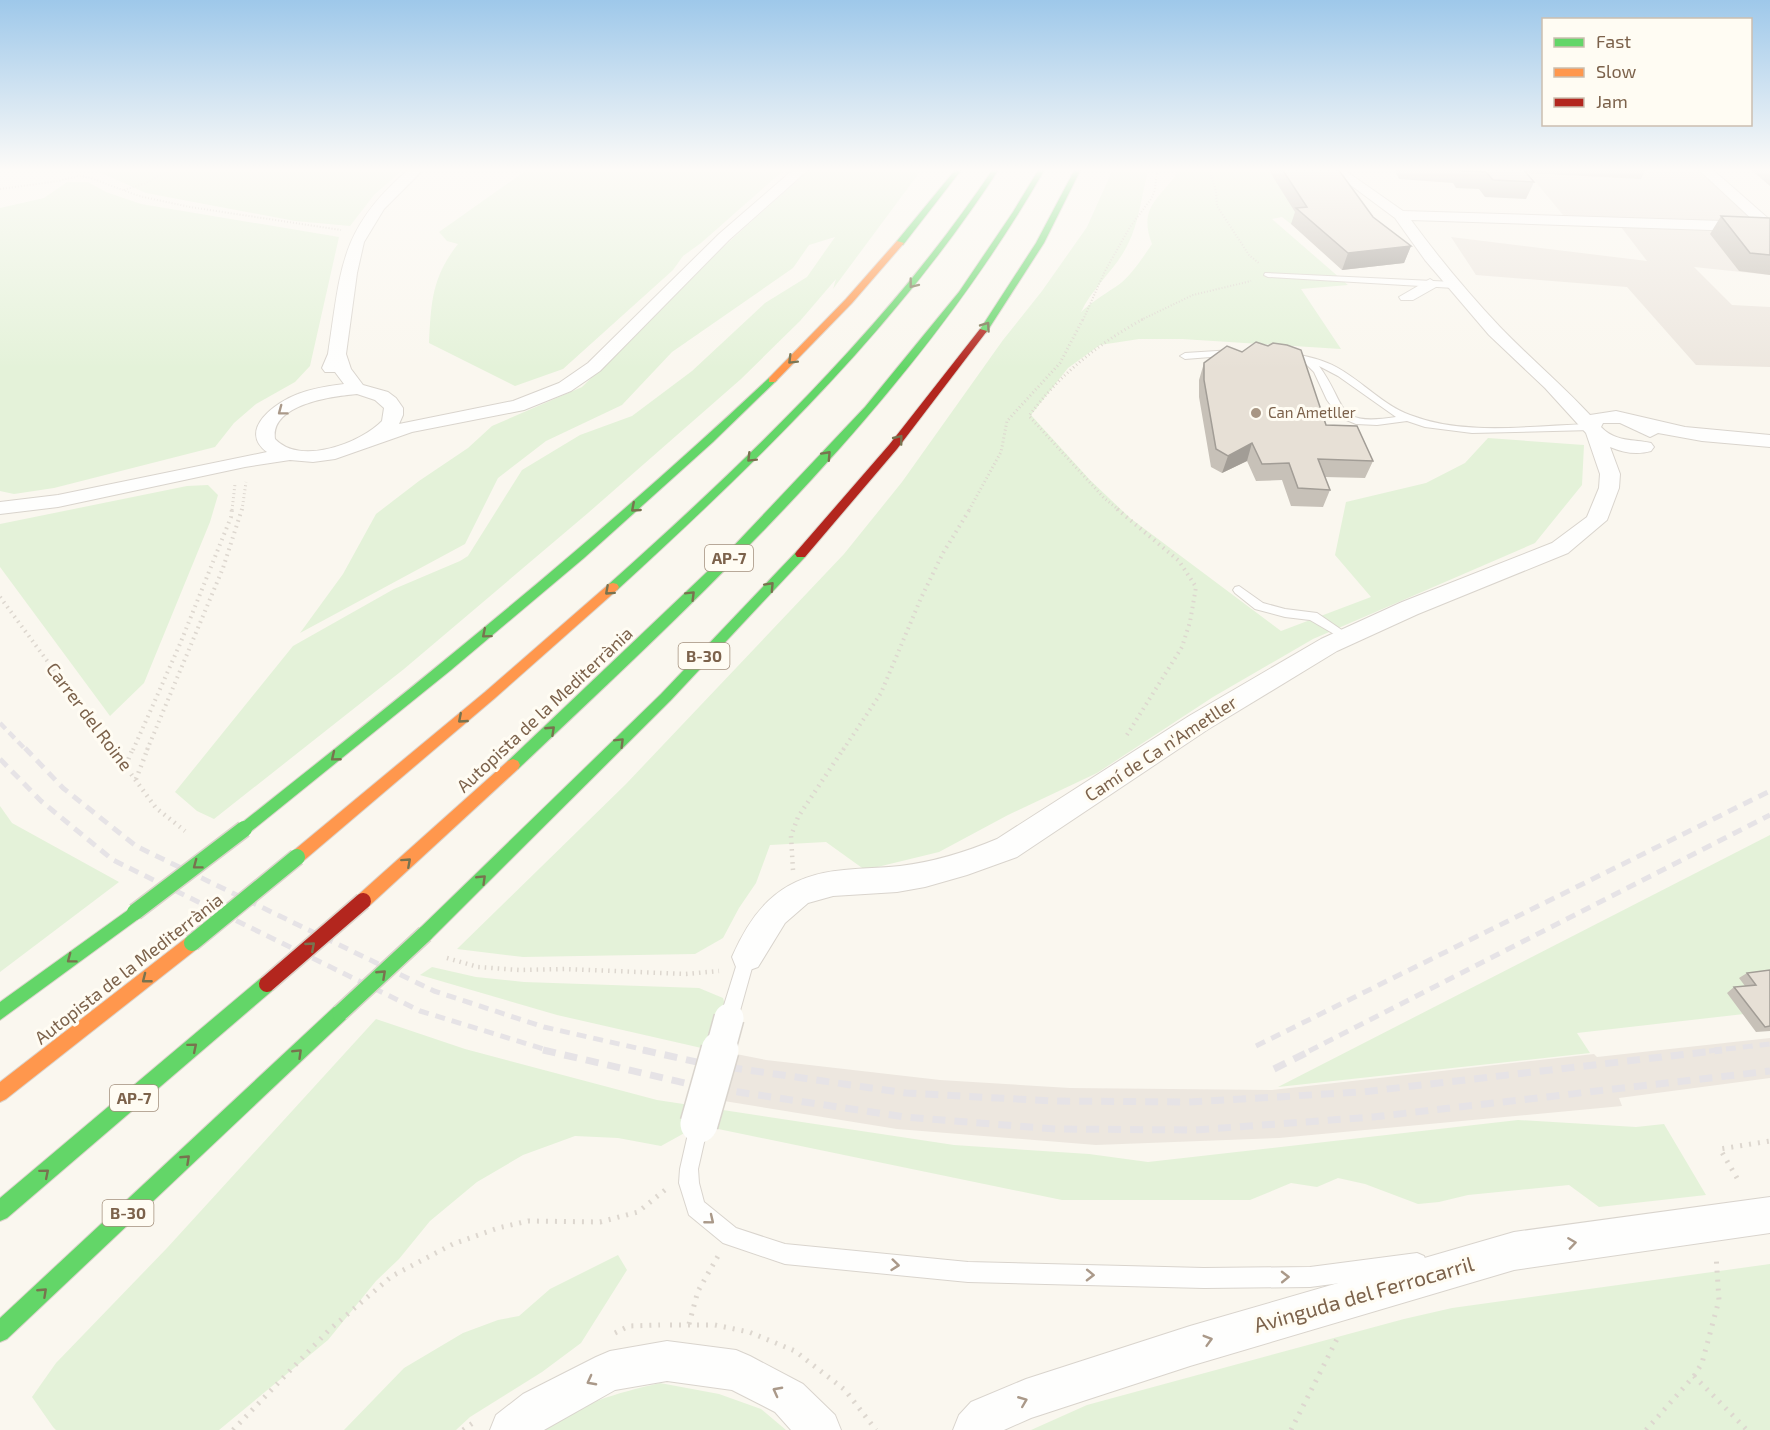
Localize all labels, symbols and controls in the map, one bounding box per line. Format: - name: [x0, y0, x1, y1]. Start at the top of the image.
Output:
- legend: [1542, 18, 1752, 126]
- text: Fast: [1596, 30, 1631, 52]
- text: Slow: [1596, 60, 1637, 82]
- text: Jam: [1596, 90, 1628, 112]
- one-way arrow: [909, 278, 920, 289]
- one-way arrow: [979, 321, 990, 332]
- one-way arrow: [788, 353, 799, 364]
- one-way arrow: [277, 403, 288, 414]
- place label: Can Ametller: [1268, 403, 1356, 421]
- marker: Can Ametller: [1249, 406, 1263, 420]
- one-way arrow: [891, 435, 902, 446]
- one-way arrow: [748, 450, 759, 461]
- one-way arrow: [820, 451, 831, 462]
- one-way arrow: [631, 501, 642, 512]
- road number: AP-7: [705, 545, 753, 571]
- one-way arrow: [763, 583, 774, 594]
- one-way arrow: [605, 584, 615, 595]
- one-way arrow: [684, 592, 695, 603]
- street label: Autopista de la Mediterrània: [452, 622, 637, 797]
- one-way arrow: [482, 626, 493, 637]
- road number: B-30: [678, 643, 730, 669]
- street label: Carrer del Roine: [42, 658, 138, 775]
- street label: Camí de Ca n'Ametller: [1080, 691, 1241, 806]
- one-way arrow: [458, 712, 469, 723]
- one-way arrow: [544, 726, 554, 737]
- one-way arrow: [613, 738, 624, 749]
- one-way arrow: [330, 749, 341, 760]
- one-way arrow: [193, 858, 204, 869]
- one-way arrow: [400, 858, 411, 869]
- one-way arrow: [474, 875, 485, 886]
- street label: Autopista de la Mediterrània: [30, 888, 227, 1048]
- one-way arrow: [304, 942, 315, 953]
- one-way arrow: [67, 952, 78, 963]
- one-way arrow: [375, 970, 386, 981]
- one-way arrow: [141, 972, 152, 983]
- one-way arrow: [186, 1043, 197, 1054]
- one-way arrow: [291, 1050, 302, 1061]
- road number: AP-7: [110, 1085, 158, 1111]
- one-way arrow: [179, 1155, 189, 1166]
- one-way arrow: [38, 1169, 49, 1180]
- road number: B-30: [102, 1200, 154, 1226]
- one-way arrow: [703, 1212, 714, 1223]
- one-way arrow: [1567, 1237, 1577, 1249]
- street label: Avinguda del Ferrocarril: [1251, 1250, 1477, 1337]
- one-way arrow: [891, 1258, 900, 1271]
- one-way arrow: [1086, 1269, 1095, 1281]
- one-way arrow: [1281, 1271, 1290, 1283]
- one-way arrow: [36, 1288, 47, 1299]
- one-way arrow: [1203, 1335, 1213, 1347]
- one-way arrow: [587, 1374, 597, 1385]
- one-way arrow: [772, 1387, 783, 1398]
- one-way arrow: [1017, 1396, 1028, 1408]

